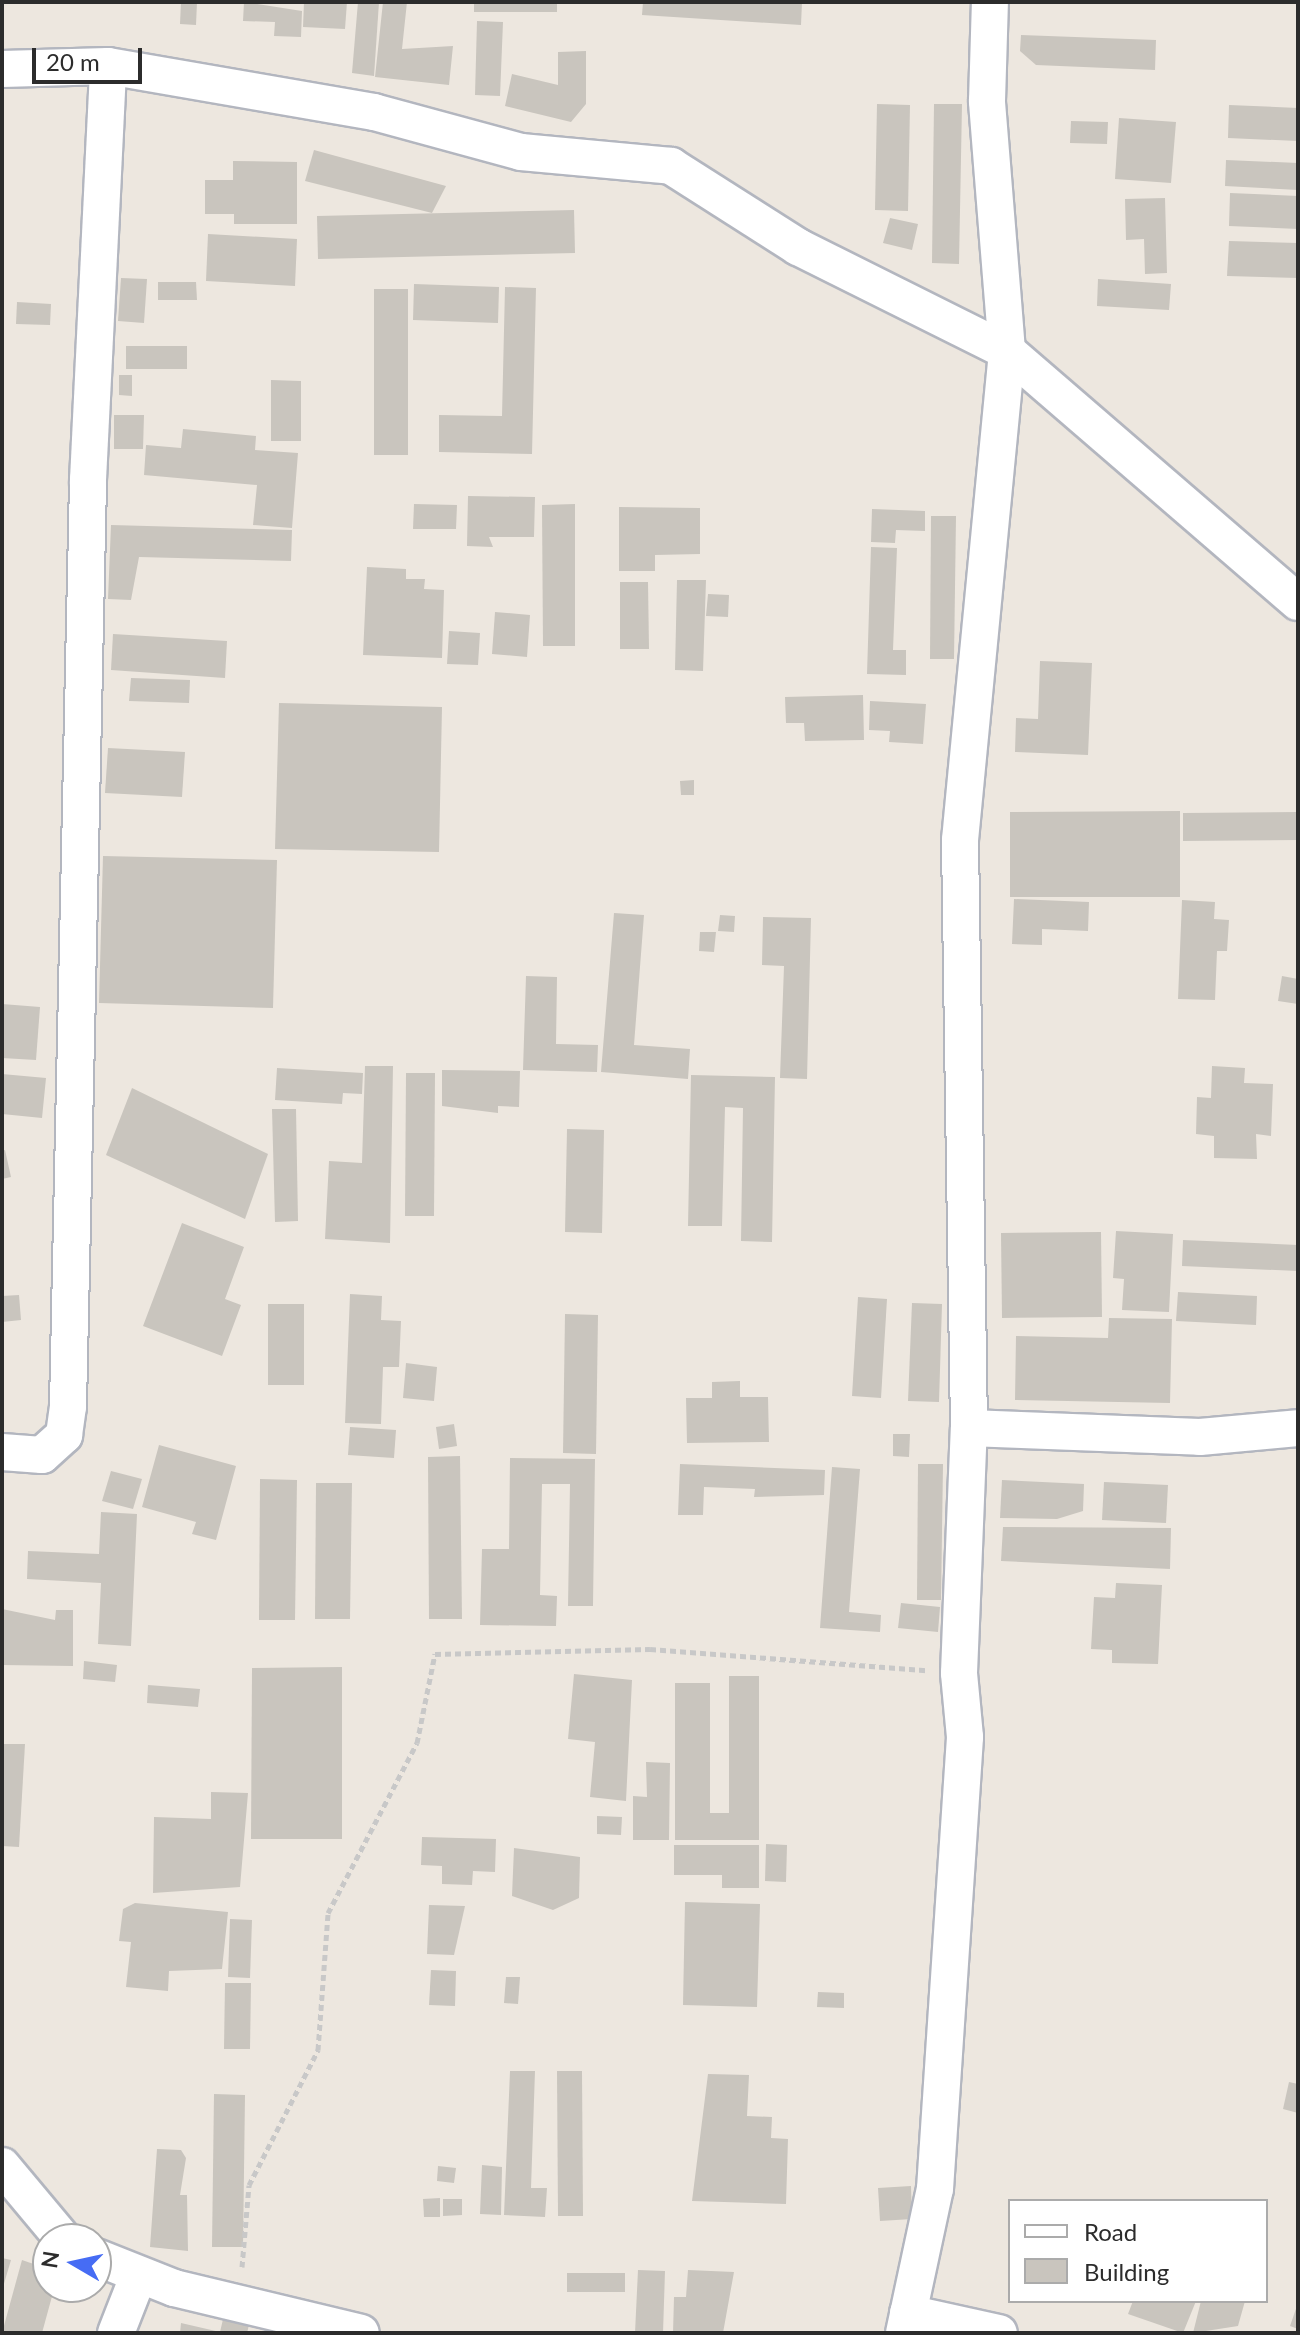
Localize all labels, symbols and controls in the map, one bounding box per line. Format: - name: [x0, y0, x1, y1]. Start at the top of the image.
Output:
- scale bar: [36, 32, 146, 82]
- text: 20 m: [46, 47, 100, 76]
- legend: [1008, 2199, 1268, 2303]
- text: Road: [1084, 2217, 1137, 2246]
- north arrow: [32, 2223, 112, 2303]
- text: N: [35, 2249, 64, 2270]
- text: Building: [1084, 2257, 1169, 2286]

